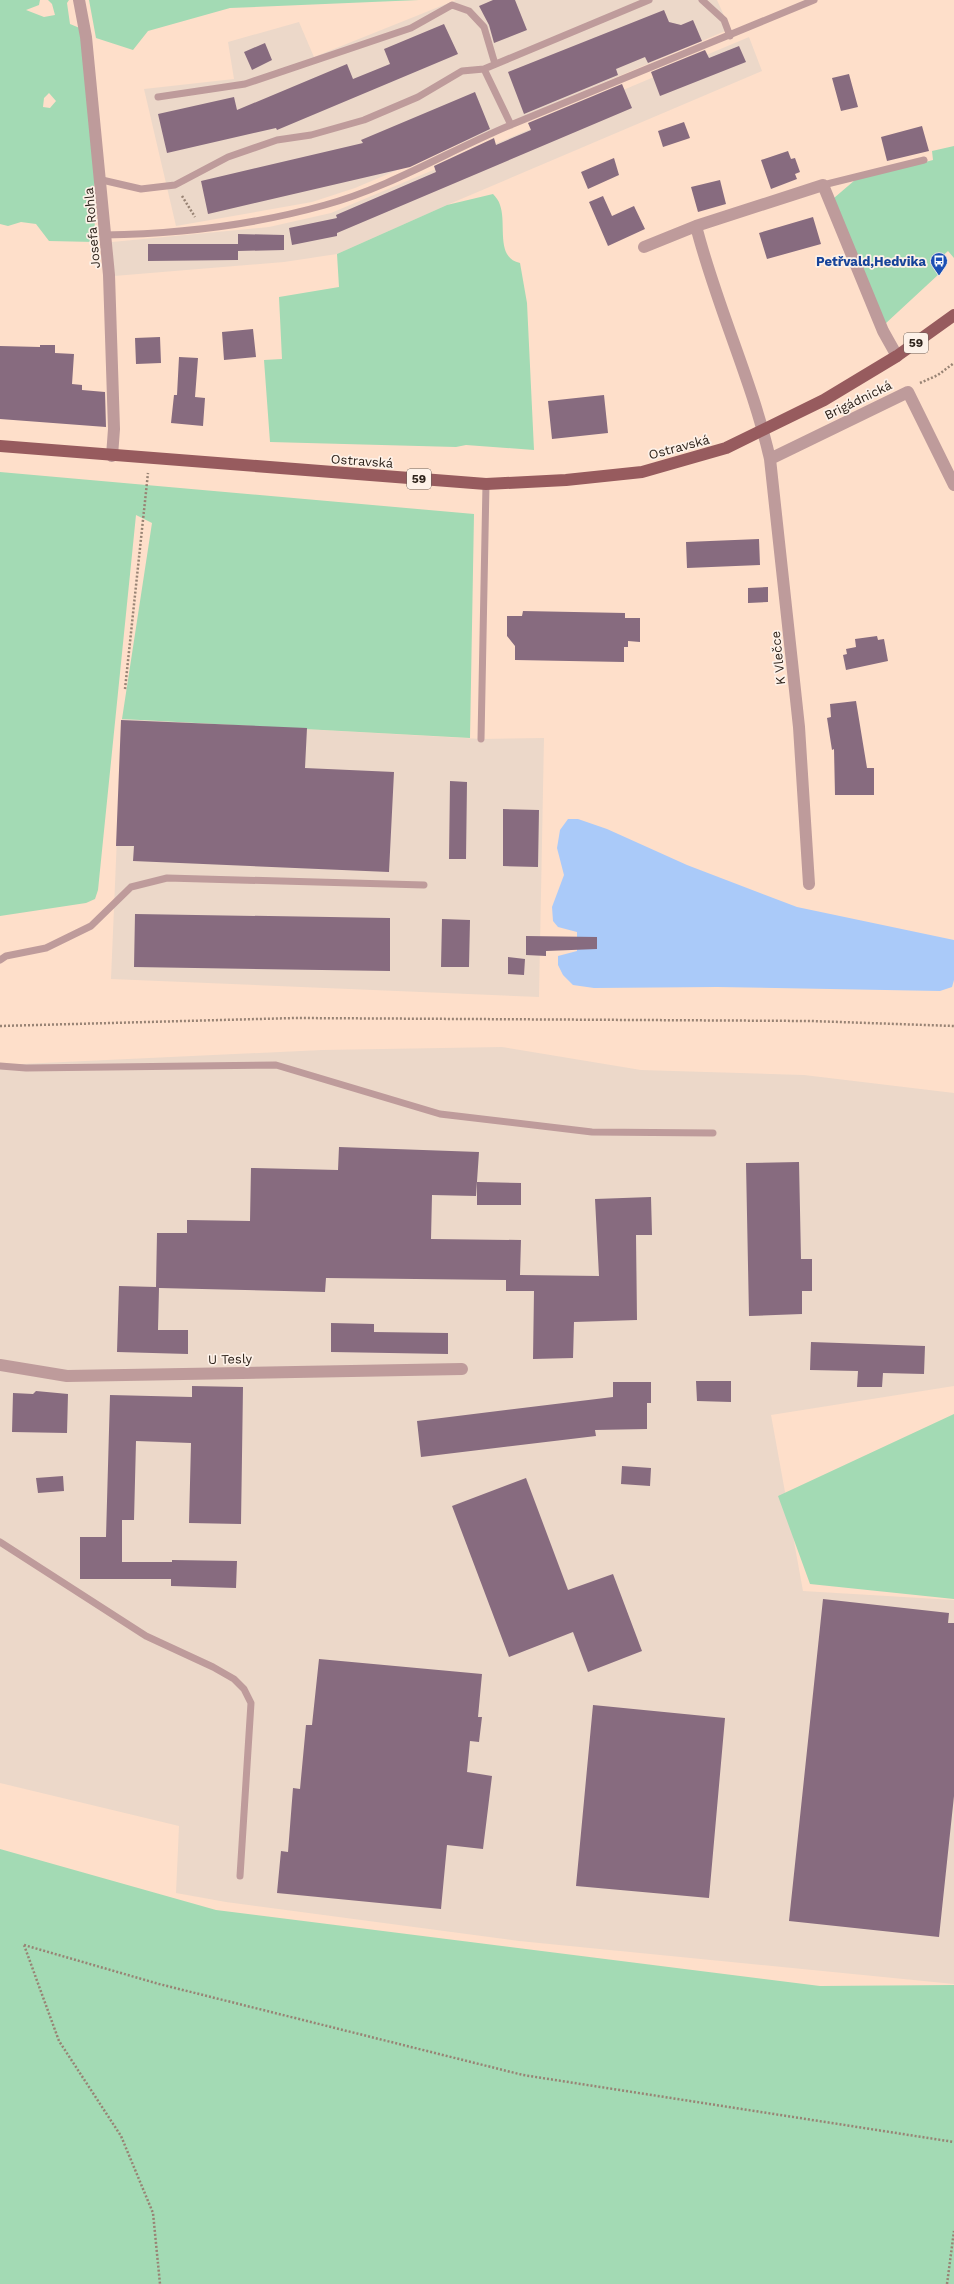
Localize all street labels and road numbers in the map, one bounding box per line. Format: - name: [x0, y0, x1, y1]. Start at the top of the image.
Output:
- street label: Josefa Rohla: [81, 186, 103, 269]
- road number: 59: [904, 333, 928, 353]
- street label: Brigádnická: [822, 377, 895, 423]
- street label: Ostravská: [647, 432, 712, 462]
- street label: Ostravská: [330, 451, 394, 471]
- road number: 59: [407, 469, 431, 489]
- street label: K Vlečce: [768, 630, 788, 686]
- street label: U Tesly: [208, 1351, 253, 1367]

